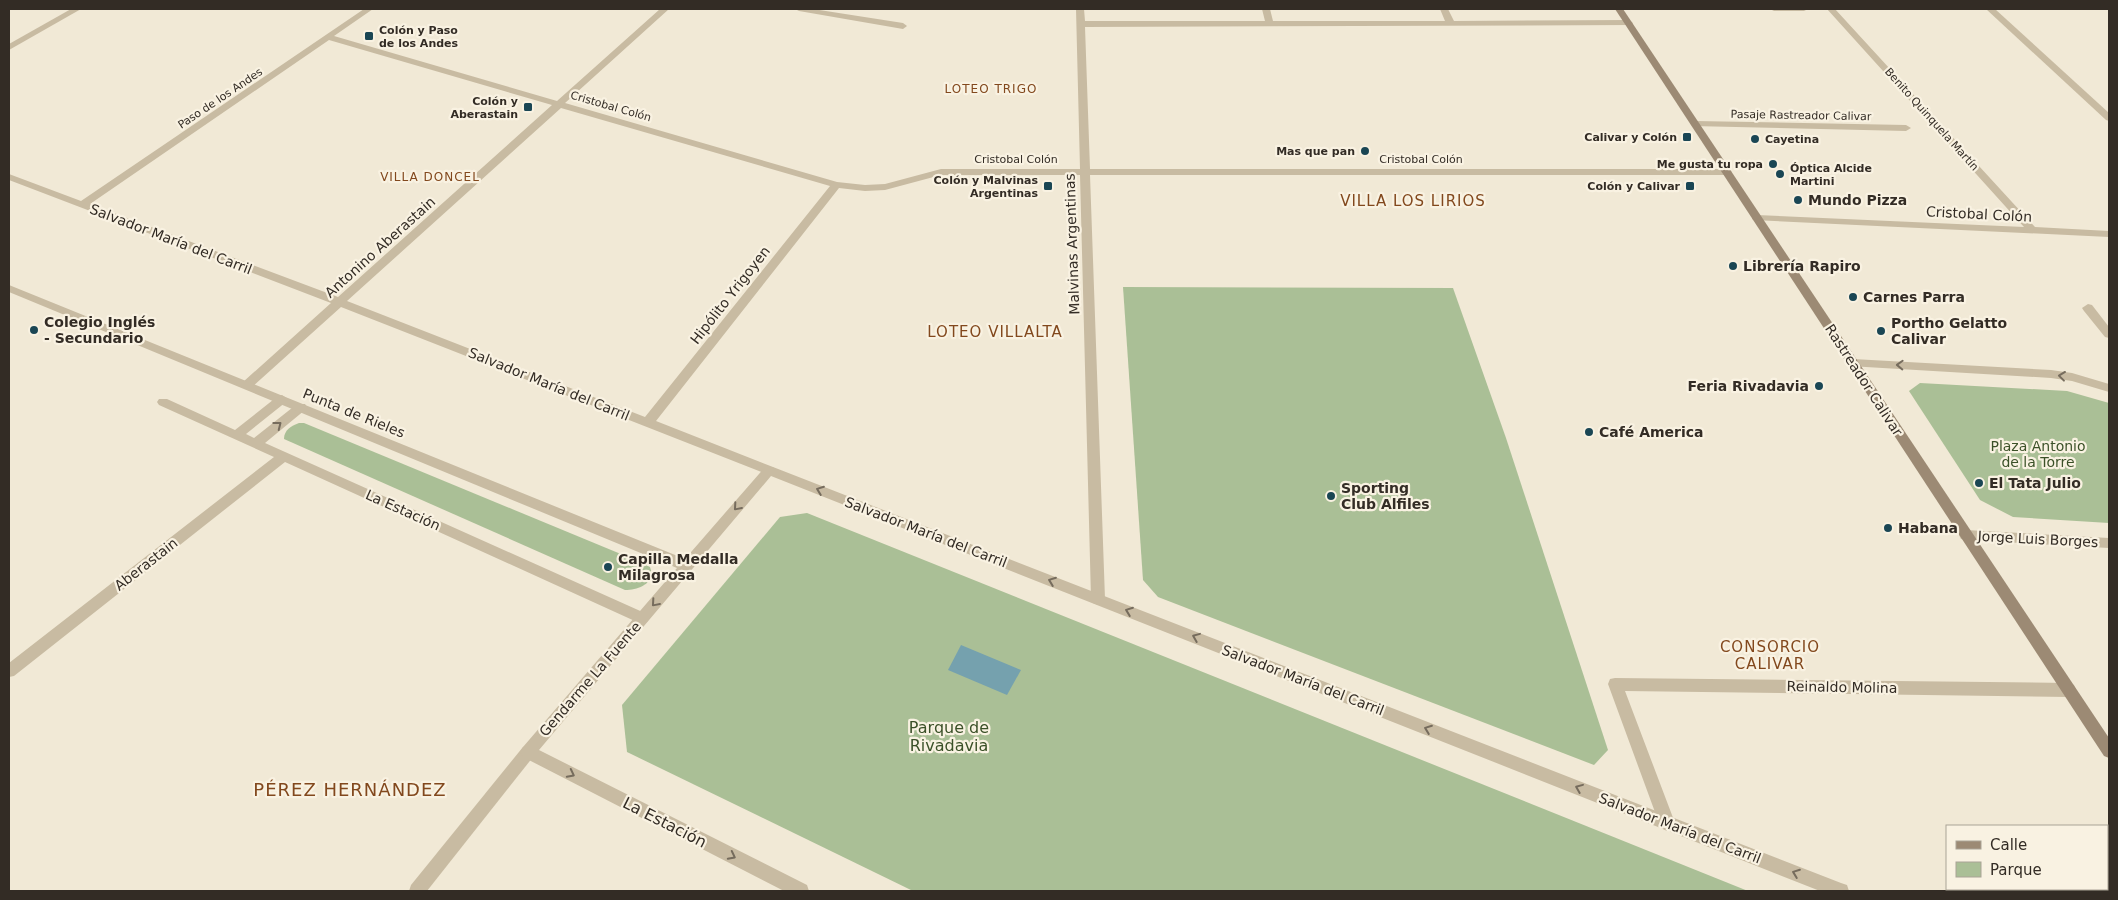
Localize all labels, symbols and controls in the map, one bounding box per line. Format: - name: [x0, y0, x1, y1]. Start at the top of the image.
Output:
- place label: Colón y Paso de los Andes: [379, 24, 459, 50]
- marker: Colón y Paso de los Andes: [363, 30, 375, 42]
- street label: Paso de los Andes: [176, 65, 265, 132]
- street label: Benito Quinquela Martín: [1882, 65, 1981, 173]
- district label: LOTEO TRIGO: [945, 82, 1037, 96]
- street label: Cristobal Colón: [569, 89, 653, 124]
- place label: Colón y Aberastain: [450, 95, 518, 121]
- marker: Colón y Aberastain: [522, 101, 534, 113]
- street label: Pasaje Rastreador Calivar: [1731, 108, 1872, 123]
- place label: Calivar y Colón: [1584, 131, 1677, 144]
- marker: Calivar y Colón: [1681, 131, 1693, 143]
- marker: Cayetina: [1749, 133, 1761, 145]
- place label: Cayetina: [1765, 133, 1819, 146]
- place label: Mas que pan: [1276, 145, 1355, 158]
- marker: Mas que pan: [1359, 145, 1371, 157]
- street label: Cristobal Colón: [974, 153, 1058, 166]
- street label: Cristobal Colón: [1379, 153, 1463, 166]
- place label: Me gusta tu ropa: [1657, 158, 1763, 171]
- marker: Me gusta tu ropa: [1767, 158, 1779, 170]
- place label: Óptica Alcide Martini: [1790, 162, 1872, 188]
- marker: Óptica Alcide Martini: [1774, 168, 1786, 180]
- district label: VILLA DONCEL: [380, 170, 480, 184]
- street label: Malvinas Argentinas: [1062, 173, 1082, 315]
- place label: Colón y Malvinas Argentinas: [934, 174, 1038, 200]
- marker: Colón y Malvinas Argentinas: [1042, 180, 1054, 192]
- place label: Colón y Calivar: [1587, 180, 1681, 193]
- marker: Colón y Calivar: [1684, 180, 1696, 192]
- district label: VILLA LOS LIRIOS: [1340, 192, 1486, 210]
- place label: Mundo Pizza: [1808, 192, 1907, 208]
- street label: Antonino Aberastain: [322, 193, 438, 301]
- marker: Mundo Pizza: [1792, 194, 1804, 206]
- street label: Salvador María del Carril: [88, 201, 254, 277]
- street label: Cristobal Colón: [1926, 203, 2032, 225]
- street label: Hipólito Yrigoyen: [687, 243, 773, 347]
- place label: Librería Rapiro: [1743, 258, 1861, 274]
- marker: Librería Rapiro: [1727, 260, 1739, 272]
- place label: Carnes Parra: [1863, 289, 1965, 305]
- marker: Carnes Parra: [1847, 291, 1859, 303]
- place label: Colegio Inglés - Secundario: [44, 314, 155, 346]
- place label: Portho Gelatto Calivar: [1891, 315, 2008, 347]
- street label: Rastreador Calivar: [1822, 321, 1906, 439]
- district label: LOTEO VILLALTA: [927, 323, 1063, 341]
- marker: Colegio Inglés - Secundario: [28, 324, 40, 336]
- marker: Portho Gelatto Calivar: [1875, 325, 1887, 337]
- street label: Salvador María del Carril: [466, 344, 632, 424]
- one-way arrow: [1896, 359, 1904, 370]
- one-way arrow: [2058, 371, 2066, 382]
- place label: Feria Rivadavia: [1687, 378, 1809, 394]
- marker: Feria Rivadavia: [1813, 380, 1825, 392]
- street label: Punta de Rieles: [301, 385, 407, 441]
- one-way arrow: [272, 423, 281, 431]
- place label: Café America: [1599, 424, 1704, 440]
- marker: Café America: [1583, 426, 1595, 438]
- park label: Plaza Antonio de la Torre: [1990, 438, 2086, 470]
- place label: El Tata Julio: [1989, 475, 2081, 491]
- marker: El Tata Julio: [1973, 477, 1985, 489]
- place label: Sporting Club Alfiles: [1341, 480, 1430, 512]
- street label: La Estación: [363, 486, 443, 534]
- one-way arrow: [816, 486, 824, 496]
- marker: Sporting Club Alfiles: [1325, 490, 1337, 502]
- street label: Salvador María del Carril: [843, 494, 1009, 570]
- one-way arrow: [734, 502, 743, 511]
- place label: Habana: [1898, 520, 1958, 536]
- marker: Habana: [1882, 522, 1894, 534]
- street label: Jorge Luis Borges: [1976, 528, 2099, 550]
- street label: Aberastain: [111, 534, 181, 594]
- place label: Capilla Medalla Milagrosa: [618, 551, 738, 583]
- marker: Capilla Medalla Milagrosa: [602, 561, 614, 573]
- one-way arrow: [1048, 577, 1057, 588]
- one-way arrow: [652, 597, 661, 606]
- one-way arrow: [1125, 607, 1134, 617]
- street label: Gendarme La Fuente: [536, 618, 644, 740]
- one-way arrow: [1192, 633, 1200, 643]
- district label: CONSORCIO CALIVAR: [1720, 638, 1820, 673]
- street label: Salvador María del Carril: [1220, 642, 1386, 718]
- street label: Reinaldo Molina: [1787, 678, 1897, 696]
- park label: Parque de Rivadavia: [909, 718, 989, 755]
- one-way arrow: [1424, 725, 1433, 735]
- one-way arrow: [566, 768, 575, 778]
- district label: PÉREZ HERNÁNDEZ: [253, 779, 447, 800]
- one-way arrow: [1576, 784, 1584, 794]
- street label: Salvador María del Carril: [1597, 790, 1763, 866]
- street label: La Estación: [620, 793, 710, 852]
- legend: [1946, 825, 2108, 890]
- text: Calle: [1990, 836, 2027, 854]
- one-way arrow: [726, 850, 735, 860]
- text: Parque: [1990, 861, 2042, 879]
- one-way arrow: [1792, 869, 1801, 880]

